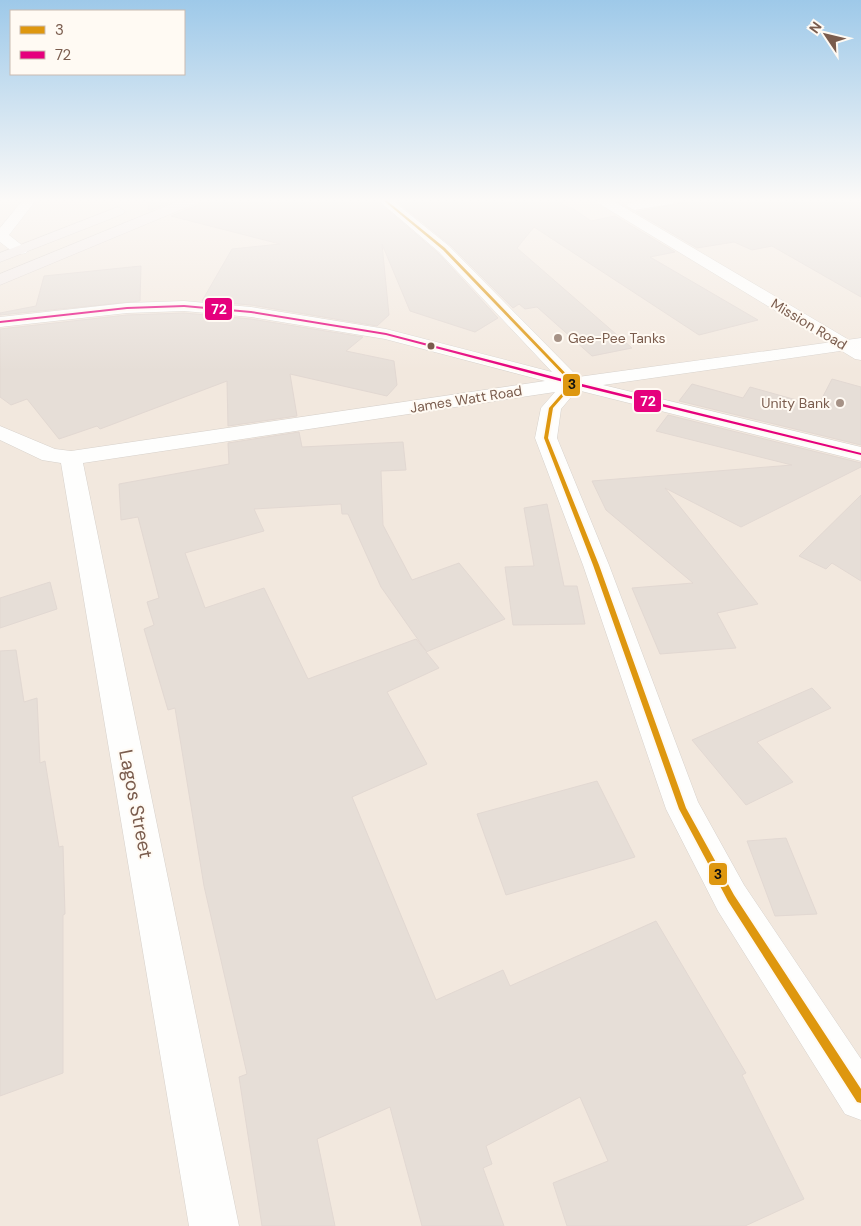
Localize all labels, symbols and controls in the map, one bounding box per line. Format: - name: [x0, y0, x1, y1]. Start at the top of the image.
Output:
- legend: [10, 10, 185, 75]
- north arrow: [801, 10, 851, 60]
- text: N: [805, 18, 826, 37]
- text: 3: [55, 20, 64, 40]
- text: 72: [55, 45, 71, 65]
- street label: Mission Road: [768, 294, 850, 354]
- line badge: 72: [204, 297, 233, 321]
- text: 72: [211, 300, 227, 318]
- place label: Gee-Pee Tanks: [568, 329, 666, 347]
- marker: Gee-Pee Tanks: [552, 332, 564, 344]
- unlabelled marker: [426, 341, 436, 351]
- line badge: 3: [562, 373, 581, 397]
- text: 3: [568, 375, 576, 393]
- street label: James Watt Road: [409, 381, 523, 417]
- line badge: 72: [633, 389, 662, 413]
- text: 72: [640, 392, 656, 410]
- place label: Unity Bank: [761, 394, 830, 412]
- marker: Unity Bank: [834, 397, 846, 409]
- street label: Lagos Street: [113, 747, 159, 861]
- line badge: 3: [708, 862, 728, 886]
- text: 3: [714, 865, 722, 883]

